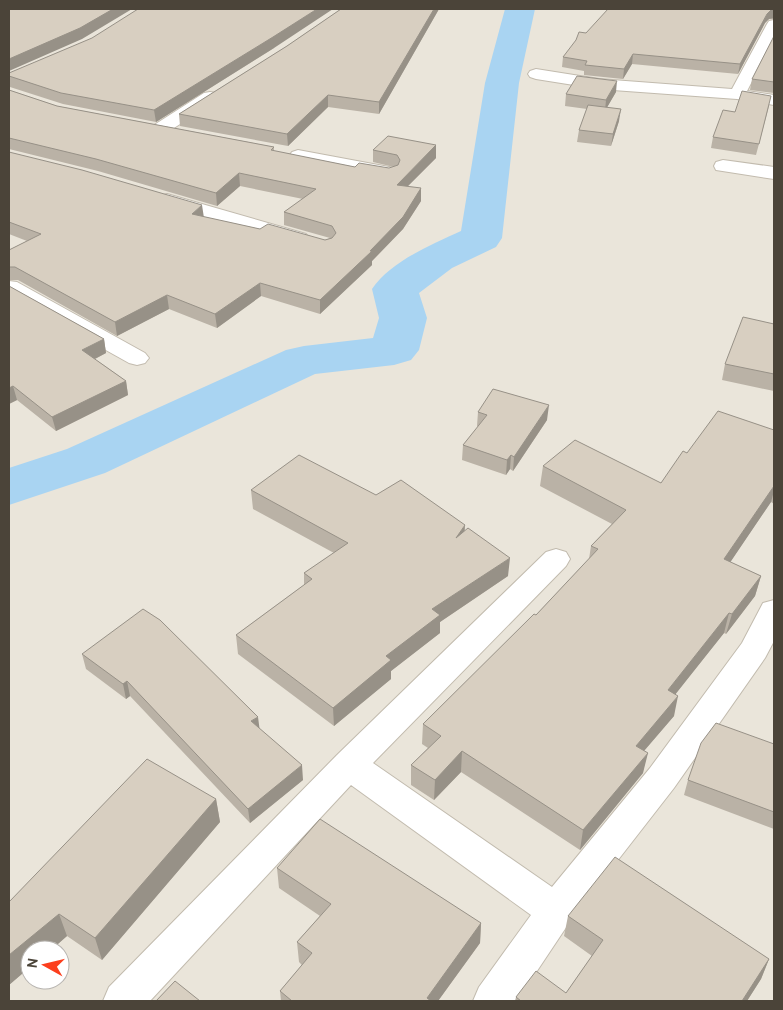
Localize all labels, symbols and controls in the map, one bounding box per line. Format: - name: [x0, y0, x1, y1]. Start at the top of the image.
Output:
- north arrow: [20, 940, 70, 990]
- text: N: [24, 957, 43, 970]

